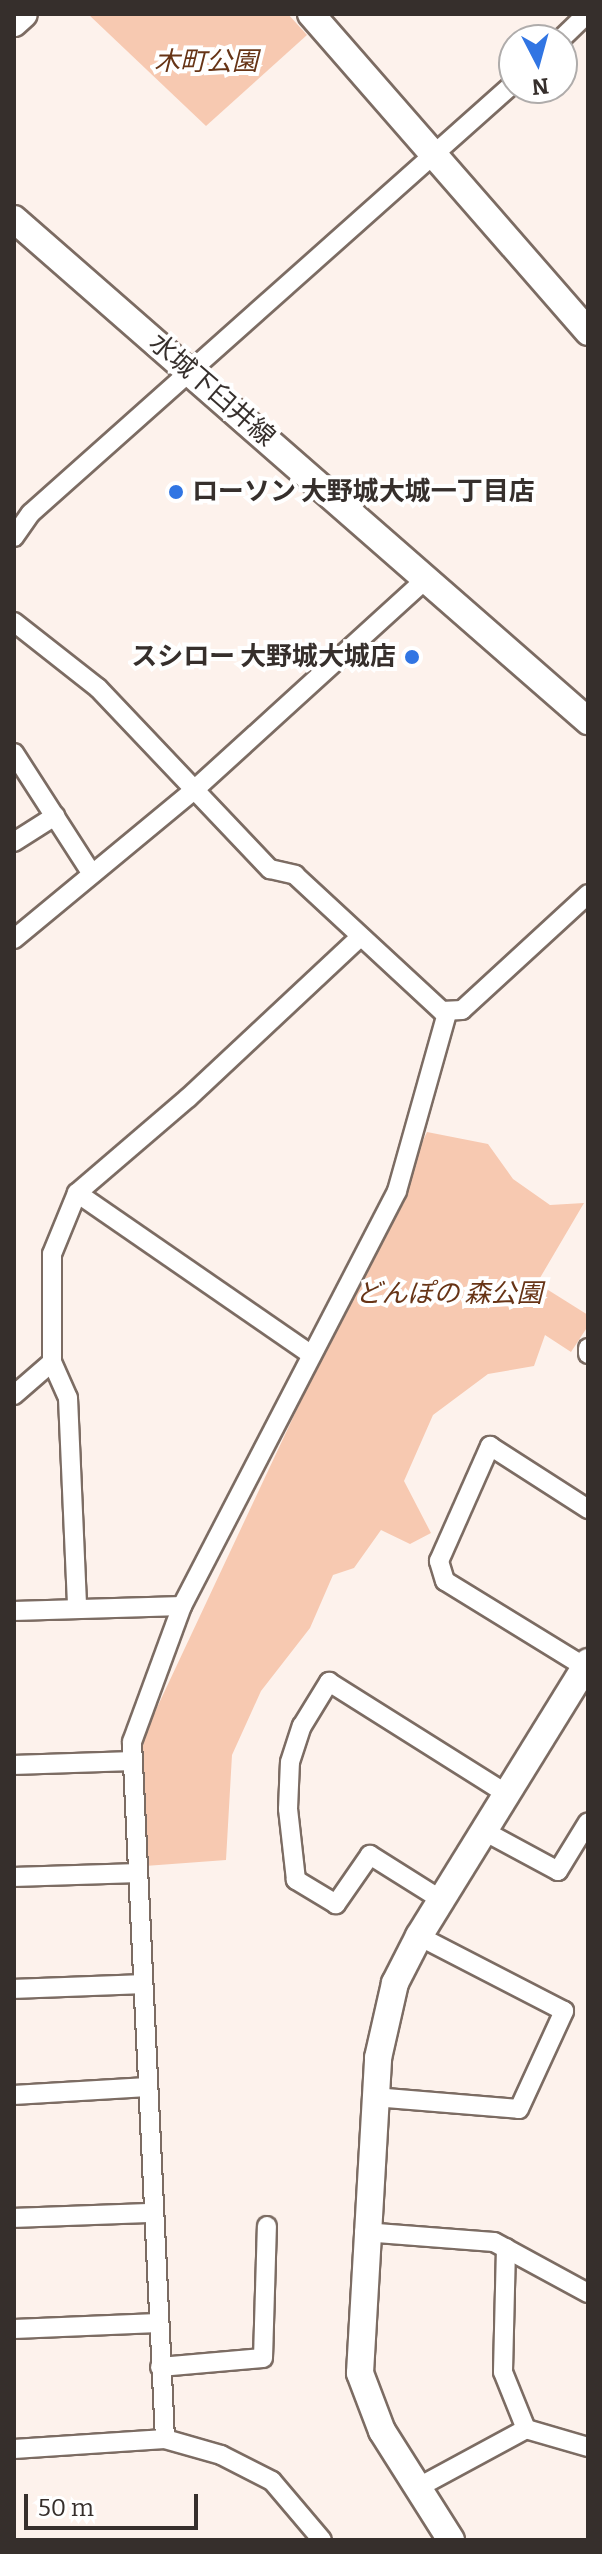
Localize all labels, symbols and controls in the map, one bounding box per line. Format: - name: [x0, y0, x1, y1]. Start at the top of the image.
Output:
- north arrow: [498, 24, 578, 104]
- park label: 木町公園: [154, 46, 258, 78]
- text: N: [531, 72, 550, 101]
- street label: 水城下臼井線: [143, 327, 281, 453]
- place label: ローソン 大野城大城一丁目店: [192, 476, 535, 508]
- marker: ローソン 大野城大城一丁目店: [167, 483, 185, 501]
- place label: スシロー 大野城大城店: [131, 641, 396, 673]
- marker: スシロー 大野城大城店: [403, 648, 421, 666]
- park label: どんぽの 森公園: [355, 1278, 543, 1310]
- scale bar: [28, 2478, 202, 2528]
- text: 50 m: [38, 2494, 94, 2522]

